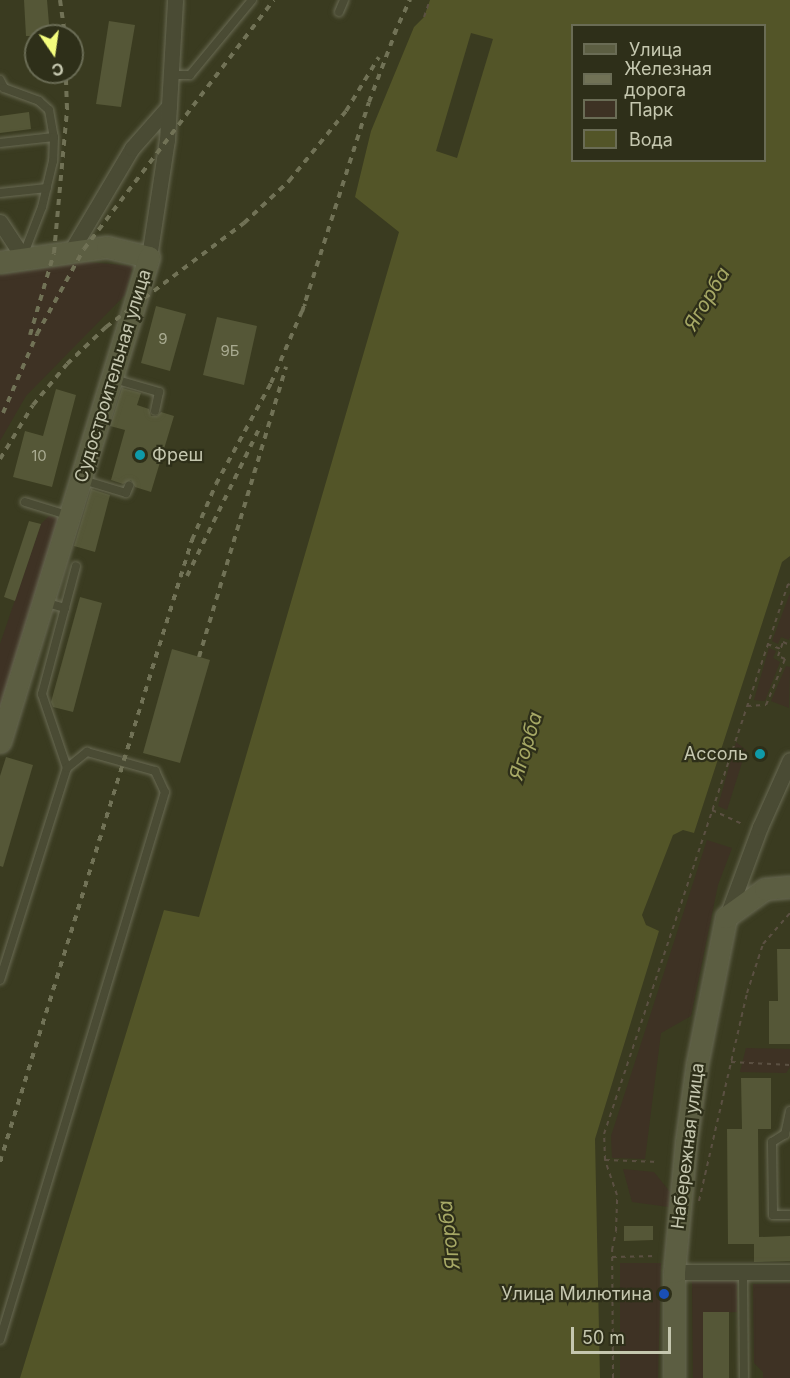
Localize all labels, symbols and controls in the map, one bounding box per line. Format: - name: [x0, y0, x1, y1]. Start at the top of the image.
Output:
- north arrow: [24, 24, 84, 84]
- legend: [571, 24, 766, 162]
- text: Улица: [629, 39, 682, 60]
- text: Железная дорога: [624, 58, 712, 100]
- text: С: [50, 59, 66, 81]
- text: Парк: [629, 99, 673, 120]
- text: Вода: [629, 129, 673, 150]
- water label: Ягорба: [679, 263, 735, 335]
- street label: Судостроительная улица: [70, 267, 156, 485]
- house number: 9: [158, 330, 168, 348]
- house number: 9Б: [221, 342, 239, 360]
- place label: Фреш: [152, 444, 203, 466]
- house number: 10: [31, 447, 47, 465]
- marker: Фреш: [133, 448, 147, 462]
- water label: Ягорба: [504, 709, 548, 783]
- place label: Ассоль: [684, 743, 748, 765]
- marker: Ассоль: [753, 747, 767, 761]
- street label: Набережная улица: [667, 1062, 709, 1230]
- water label: Ягорба: [433, 1199, 465, 1271]
- place label: Улица Милютина: [501, 1283, 652, 1305]
- marker: Улица Милютина: [657, 1287, 671, 1301]
- scale bar: [574, 1315, 674, 1353]
- text: 50 m: [582, 1327, 625, 1348]

